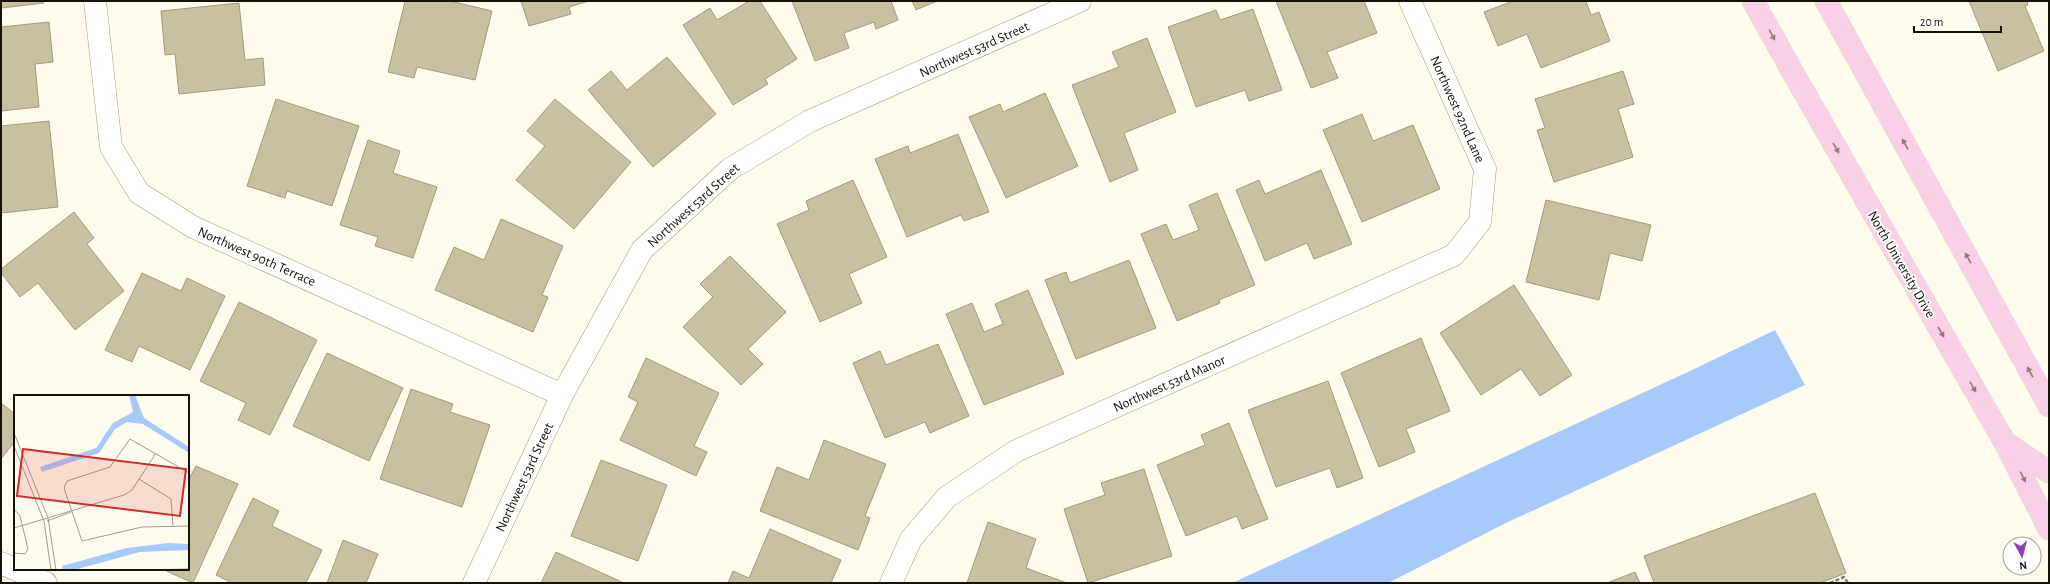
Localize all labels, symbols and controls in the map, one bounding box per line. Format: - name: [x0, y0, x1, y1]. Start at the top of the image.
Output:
- scale bar: [1914, 8, 2001, 34]
- text: 20 m: [1920, 16, 1943, 28]
- street label: Northwest 53rd Street: [918, 19, 1032, 80]
- one-way arrow: [1769, 29, 1775, 41]
- street label: Northwest 92nd Lane: [1427, 54, 1487, 165]
- one-way arrow: [1901, 138, 1908, 150]
- one-way arrow: [1832, 143, 1839, 154]
- street label: Northwest 53rd Street: [645, 161, 743, 251]
- street label: North University Drive: [1865, 209, 1937, 320]
- street label: Northwest 90th Terrace: [196, 225, 318, 289]
- one-way arrow: [1964, 252, 1971, 264]
- one-way arrow: [1938, 326, 1945, 338]
- street label: Northwest 53rd Manor: [1111, 353, 1228, 415]
- one-way arrow: [2027, 366, 2034, 377]
- one-way arrow: [1969, 381, 1976, 393]
- inset map: [14, 395, 189, 570]
- street label: Northwest 53rd Street: [494, 420, 556, 534]
- one-way arrow: [2019, 472, 2026, 483]
- north arrow: [2002, 536, 2042, 576]
- text: N: [2019, 560, 2028, 571]

